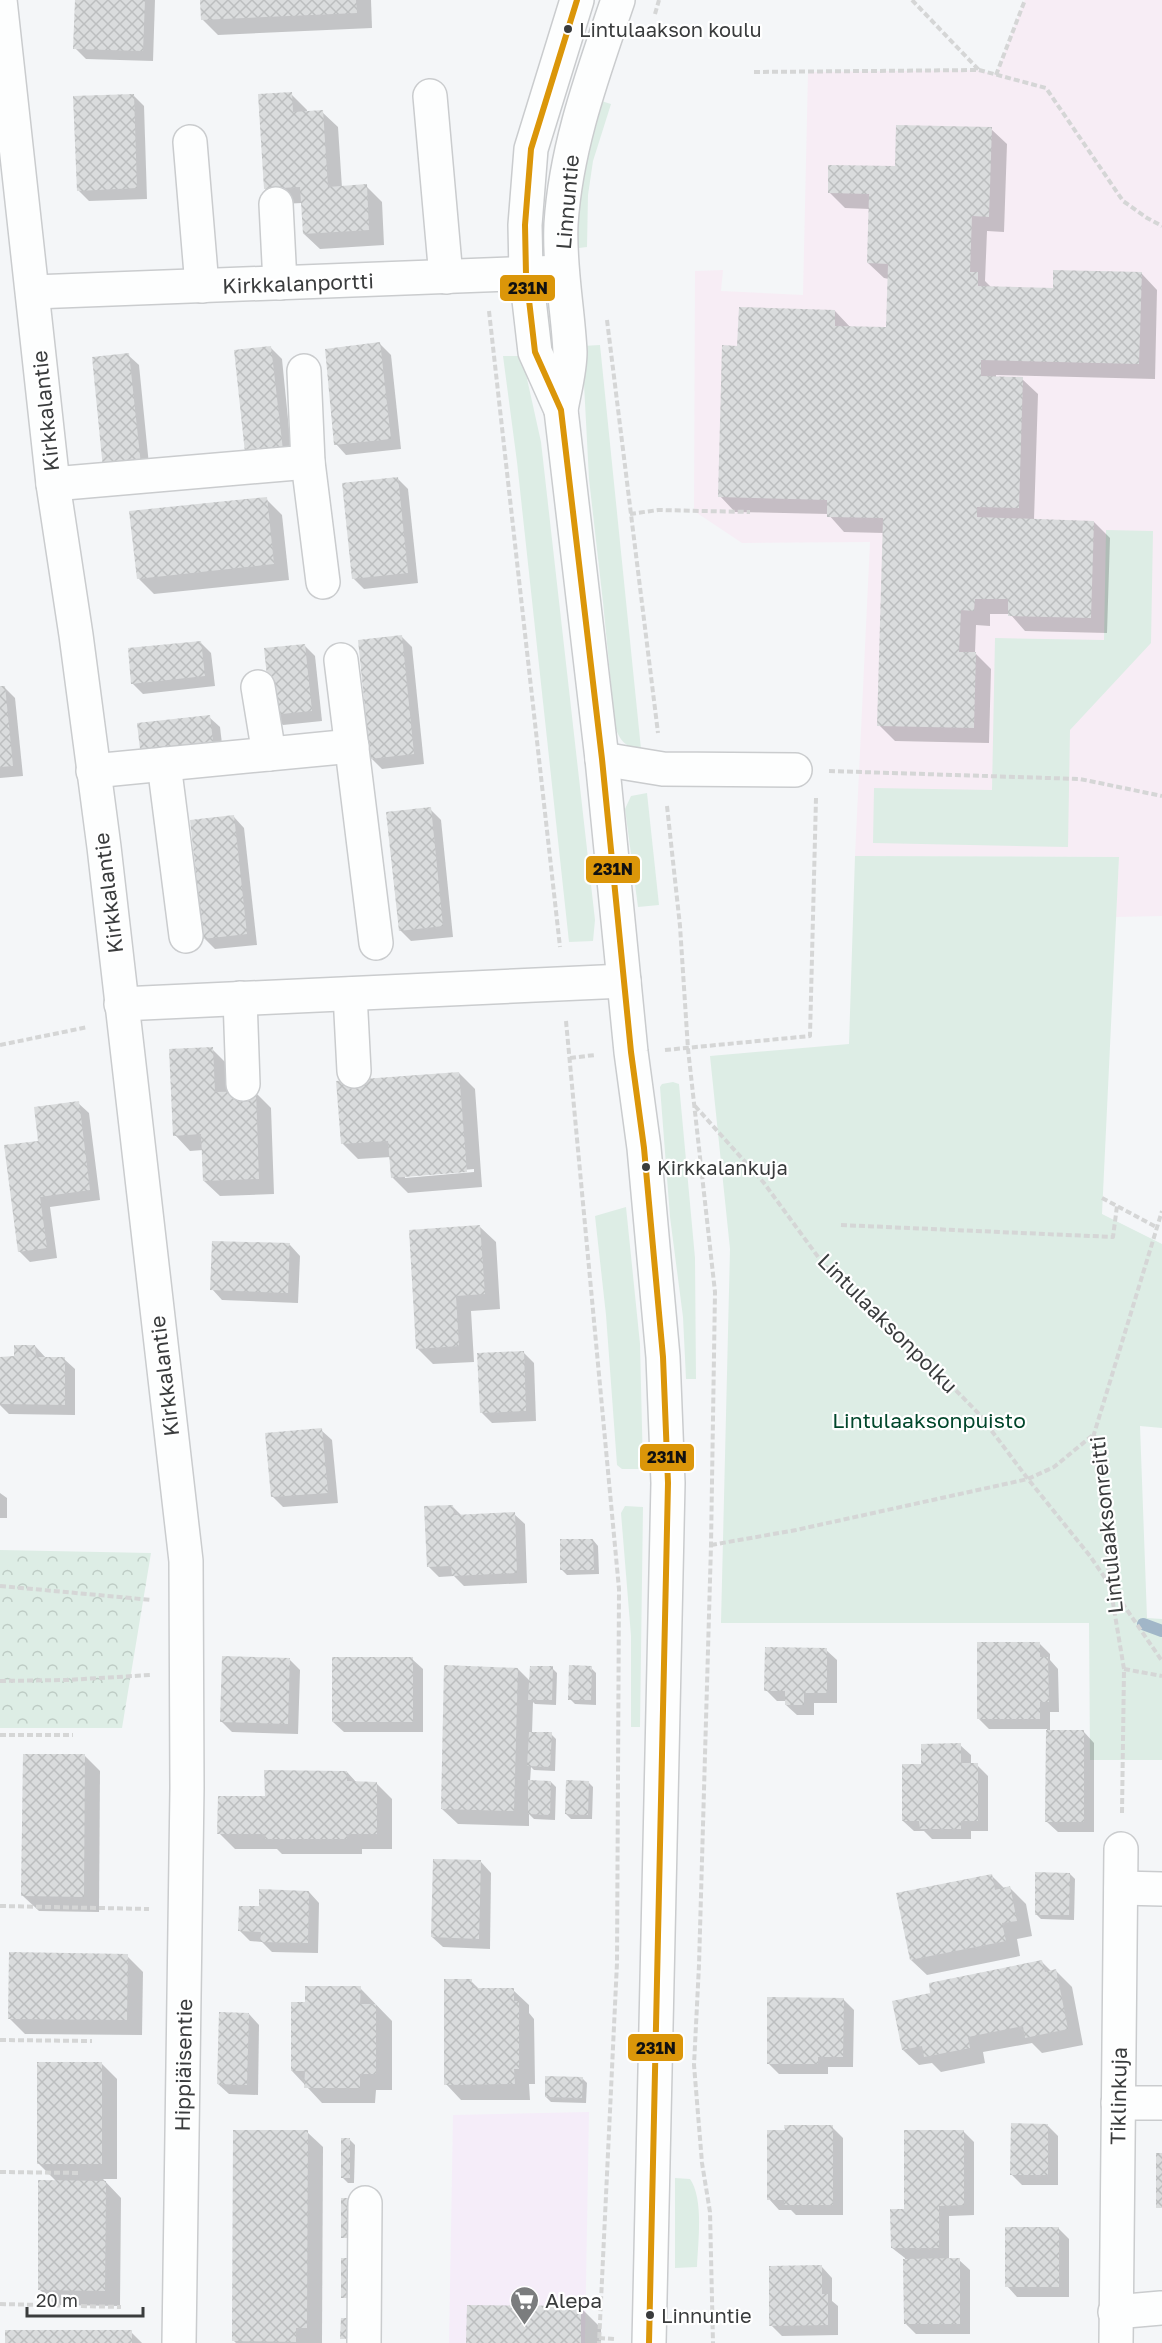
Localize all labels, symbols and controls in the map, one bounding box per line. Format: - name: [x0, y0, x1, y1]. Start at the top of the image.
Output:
- place label: Lintulaakson koulu: [579, 17, 762, 41]
- marker: Lintulaakson koulu: [562, 23, 574, 35]
- street label: Linnuntie: [550, 154, 584, 250]
- street label: Kirkkalanportti: [222, 267, 374, 299]
- line badge: 231N: [499, 274, 556, 302]
- text: 231N: [508, 278, 548, 298]
- street label: Kirkkalantie: [26, 349, 64, 473]
- street label: Kirkkalantie: [88, 831, 128, 955]
- line badge: 231N: [585, 855, 641, 884]
- text: 231N: [593, 859, 633, 879]
- place label: Kirkkalankuja: [657, 1155, 788, 1179]
- marker: Kirkkalankuja: [640, 1161, 652, 1173]
- street label: Lintulaaksonpolku: [813, 1248, 963, 1398]
- street label: Kirkkalantie: [144, 1314, 184, 1438]
- park label: Lintulaaksonpuisto: [832, 1407, 1026, 1433]
- street label: Lintulaaksonreitti: [1084, 1435, 1128, 1615]
- line badge: 231N: [639, 1443, 695, 1472]
- text: 231N: [647, 1447, 687, 1467]
- street label: Hippiäisentie: [169, 1998, 197, 2132]
- line badge: 231N: [627, 2033, 684, 2062]
- text: 231N: [636, 2038, 676, 2058]
- street label: Tiklinkuja: [1104, 2047, 1132, 2145]
- scale bar: [27, 2280, 142, 2318]
- supermarket icon: Alepa: [508, 2284, 540, 2326]
- place label: Alepa: [545, 2287, 602, 2313]
- text: 20 m: [36, 2289, 78, 2311]
- place label: Linnuntie: [661, 2303, 752, 2327]
- marker: Linnuntie: [644, 2309, 656, 2321]

